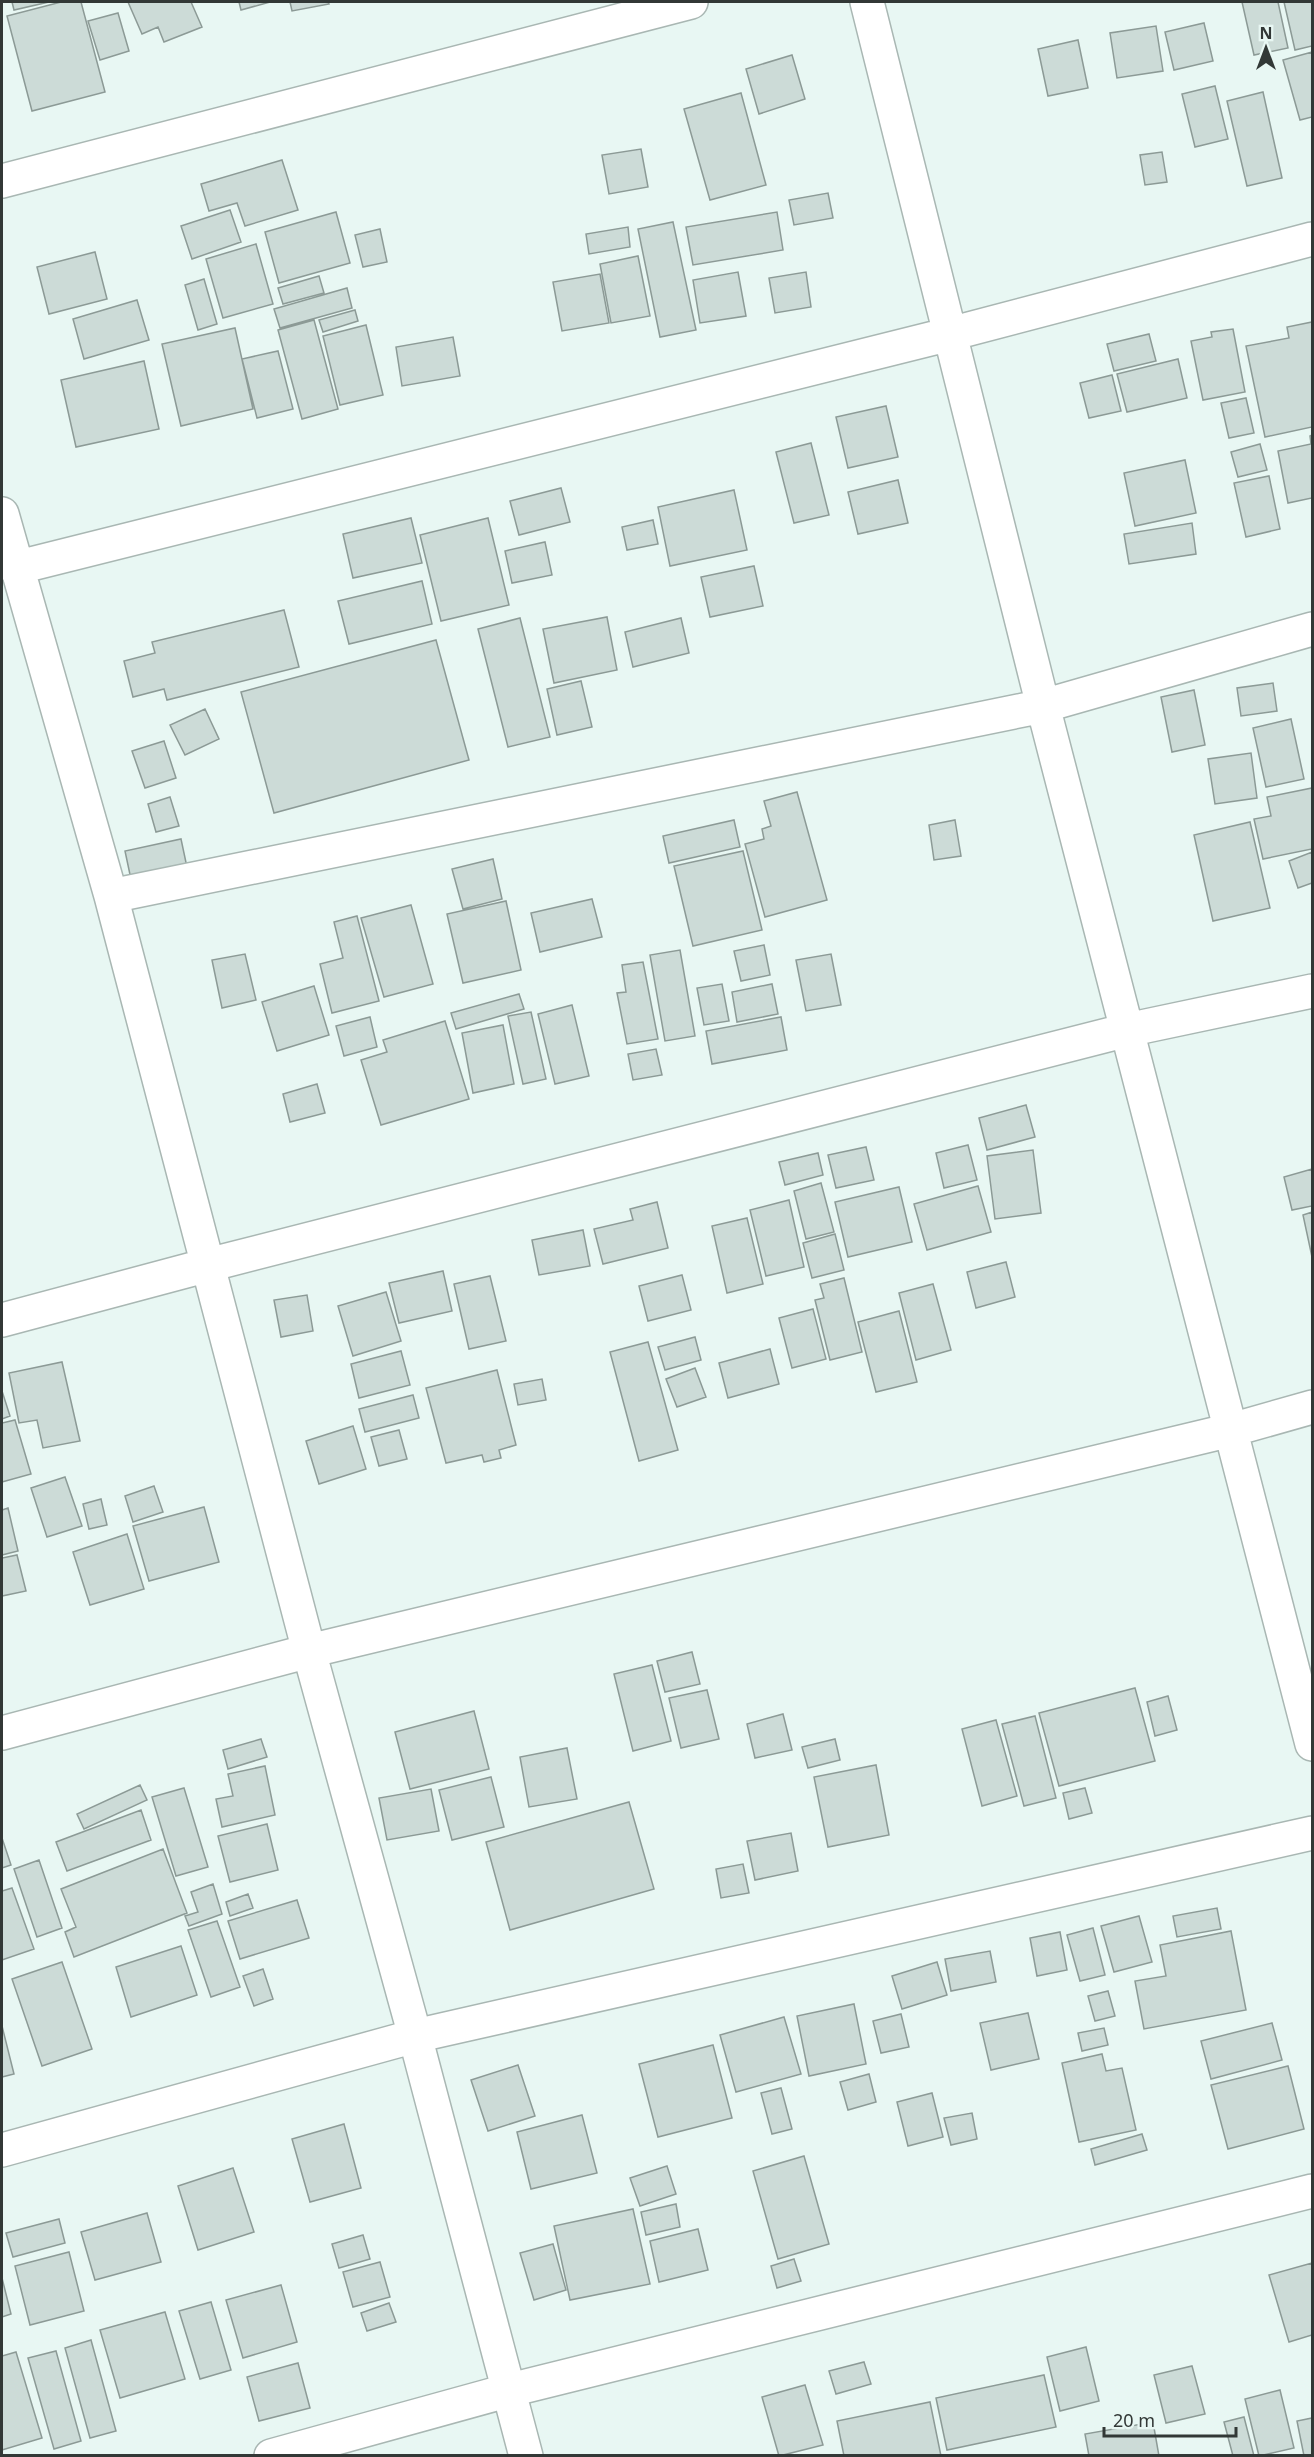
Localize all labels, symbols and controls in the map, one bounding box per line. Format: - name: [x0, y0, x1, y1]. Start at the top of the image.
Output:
- north arrow: [1236, 18, 1296, 78]
- text: N: [1259, 22, 1273, 44]
- scale bar: [1104, 2400, 1236, 2438]
- text: 20 m: [1113, 2408, 1155, 2432]

